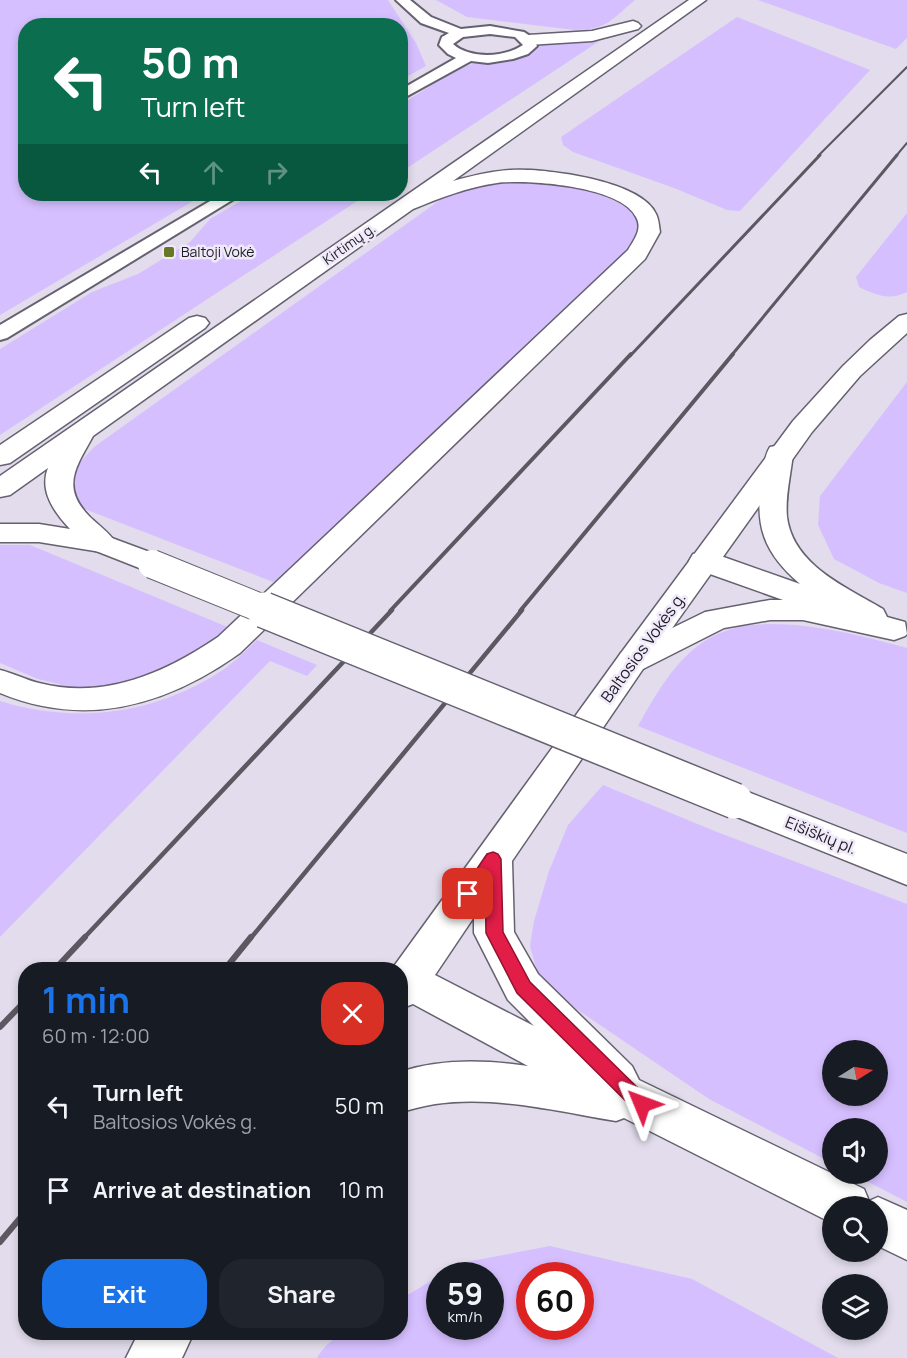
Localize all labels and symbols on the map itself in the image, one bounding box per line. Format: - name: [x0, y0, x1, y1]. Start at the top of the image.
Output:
- street label: Kirtimų g.: [319, 219, 379, 269]
- place label: Baltoji Vokė: [181, 242, 255, 261]
- marker: Baltoji Vokė: [162, 245, 176, 259]
- street label: Baltosios Vokės g.: [596, 587, 690, 707]
- street label: Eišiškių pl.: [782, 811, 860, 859]
- pin: [442, 868, 493, 919]
- north arrow: [822, 1040, 888, 1106]
- position arrow: [610, 1072, 674, 1136]
- speed limit sign: 60: [516, 1262, 594, 1340]

